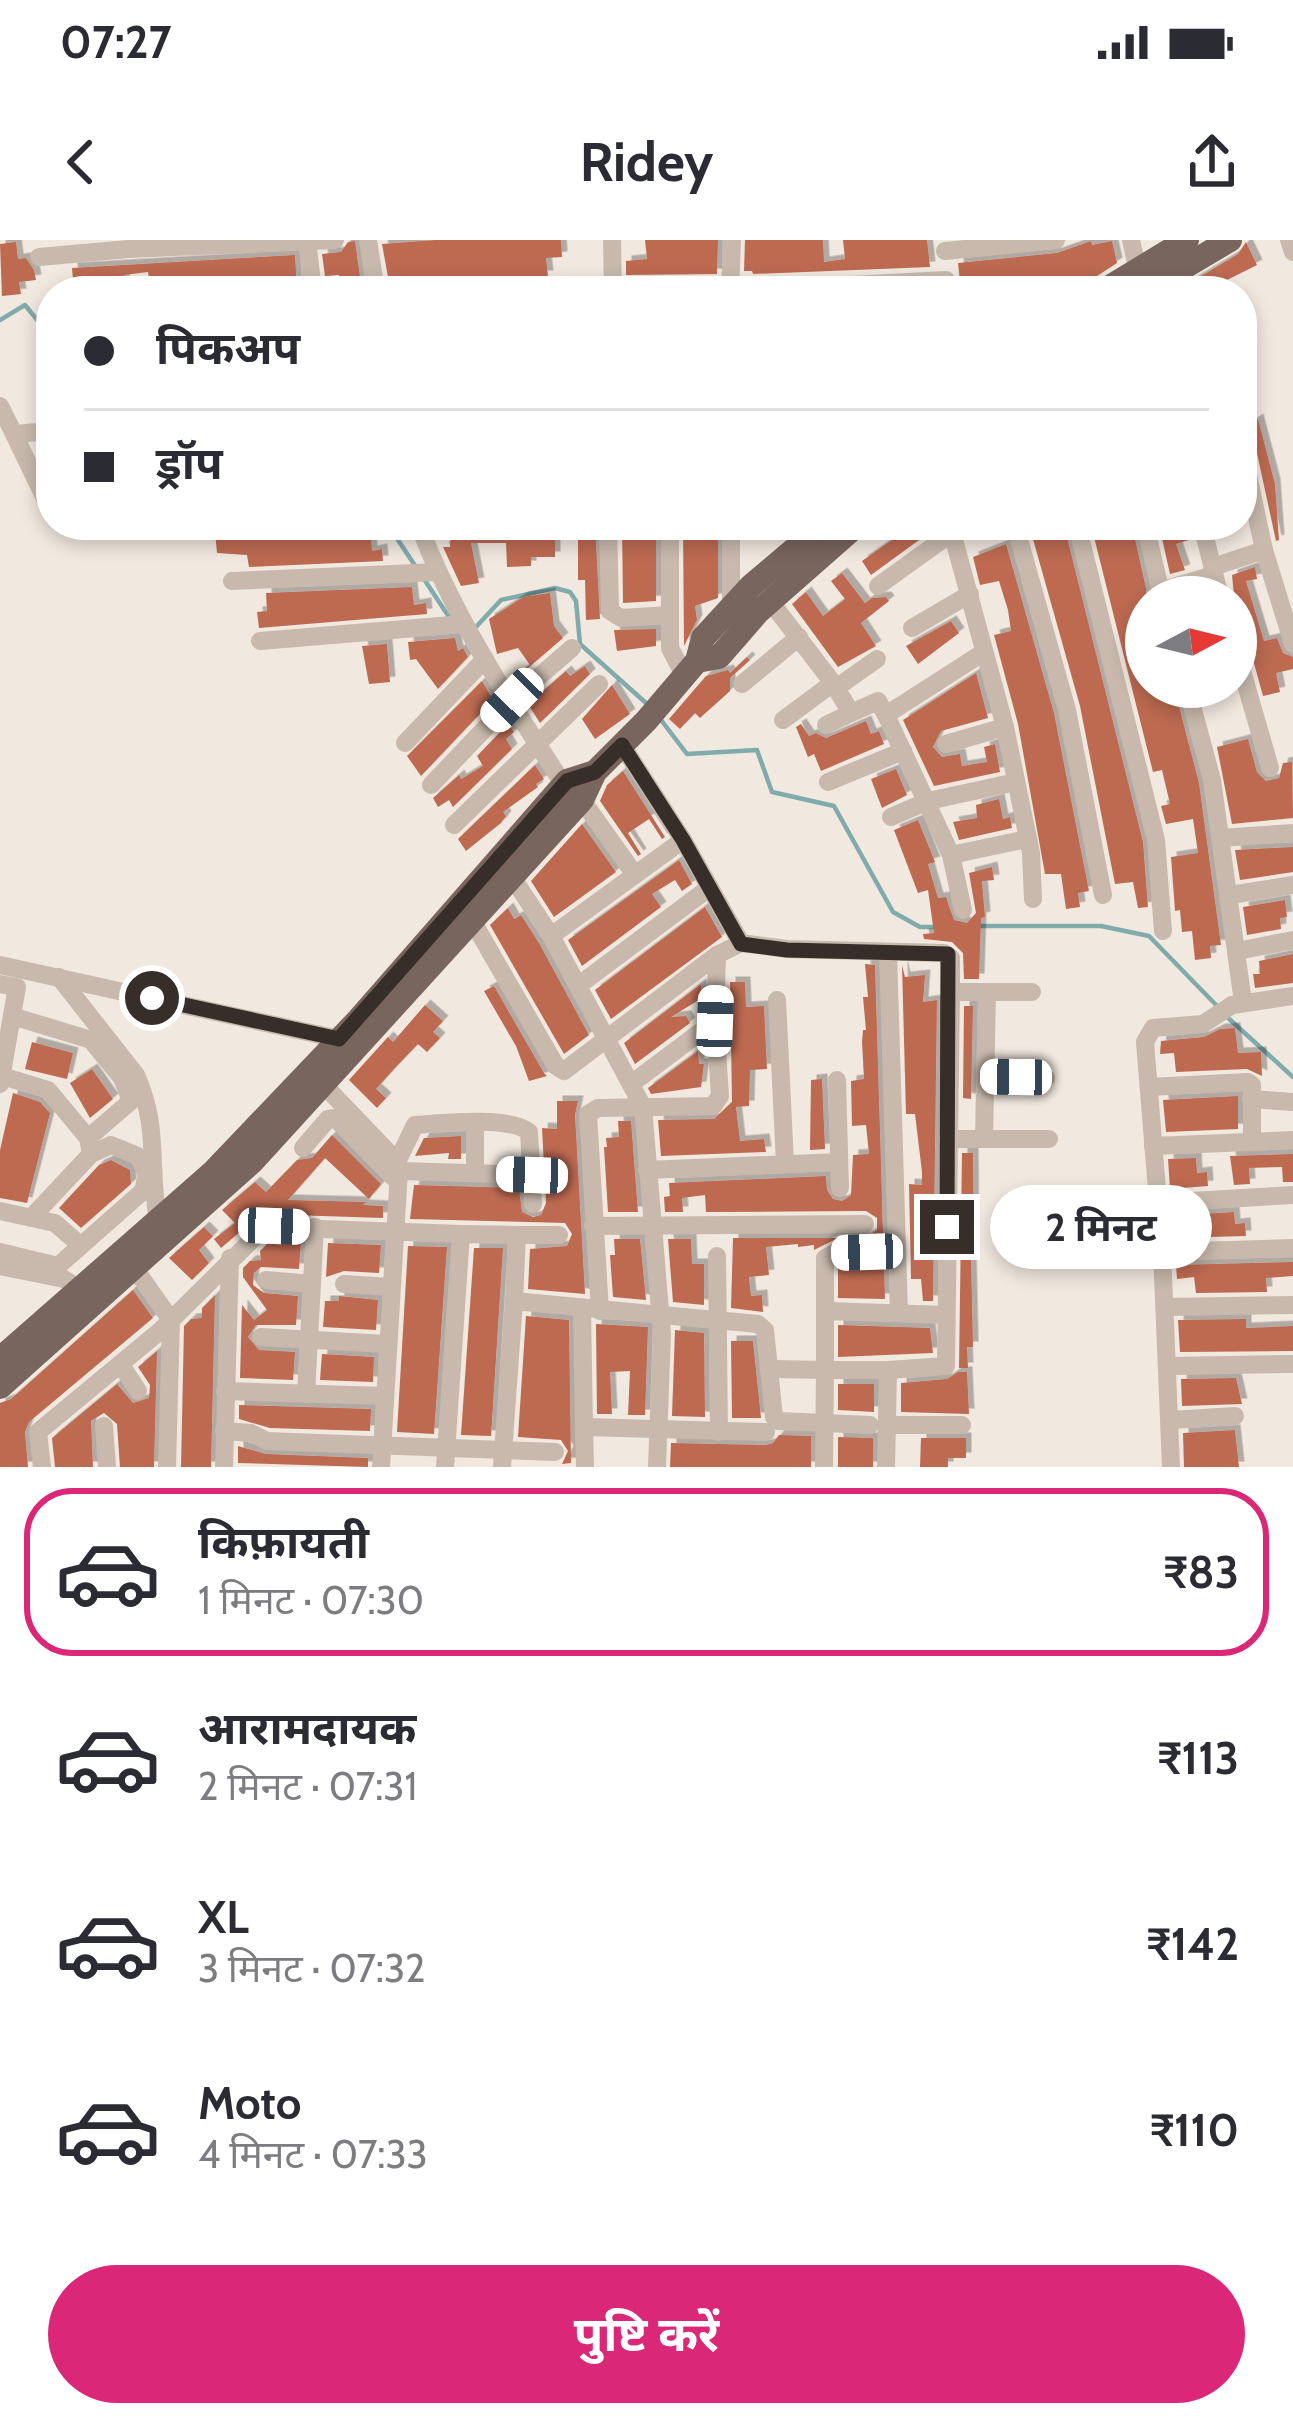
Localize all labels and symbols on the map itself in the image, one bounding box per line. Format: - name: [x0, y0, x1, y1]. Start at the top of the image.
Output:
- north arrow: [1125, 576, 1257, 708]
- car: [474, 662, 550, 738]
- route start: [125, 971, 179, 1025]
- car: [696, 984, 734, 1058]
- car: [980, 1058, 1052, 1096]
- car: [495, 1156, 569, 1194]
- callout: 2 मिनट: [989, 1185, 1211, 1269]
- route end: [920, 1200, 974, 1254]
- car: [237, 1207, 311, 1245]
- car: [830, 1233, 904, 1271]

